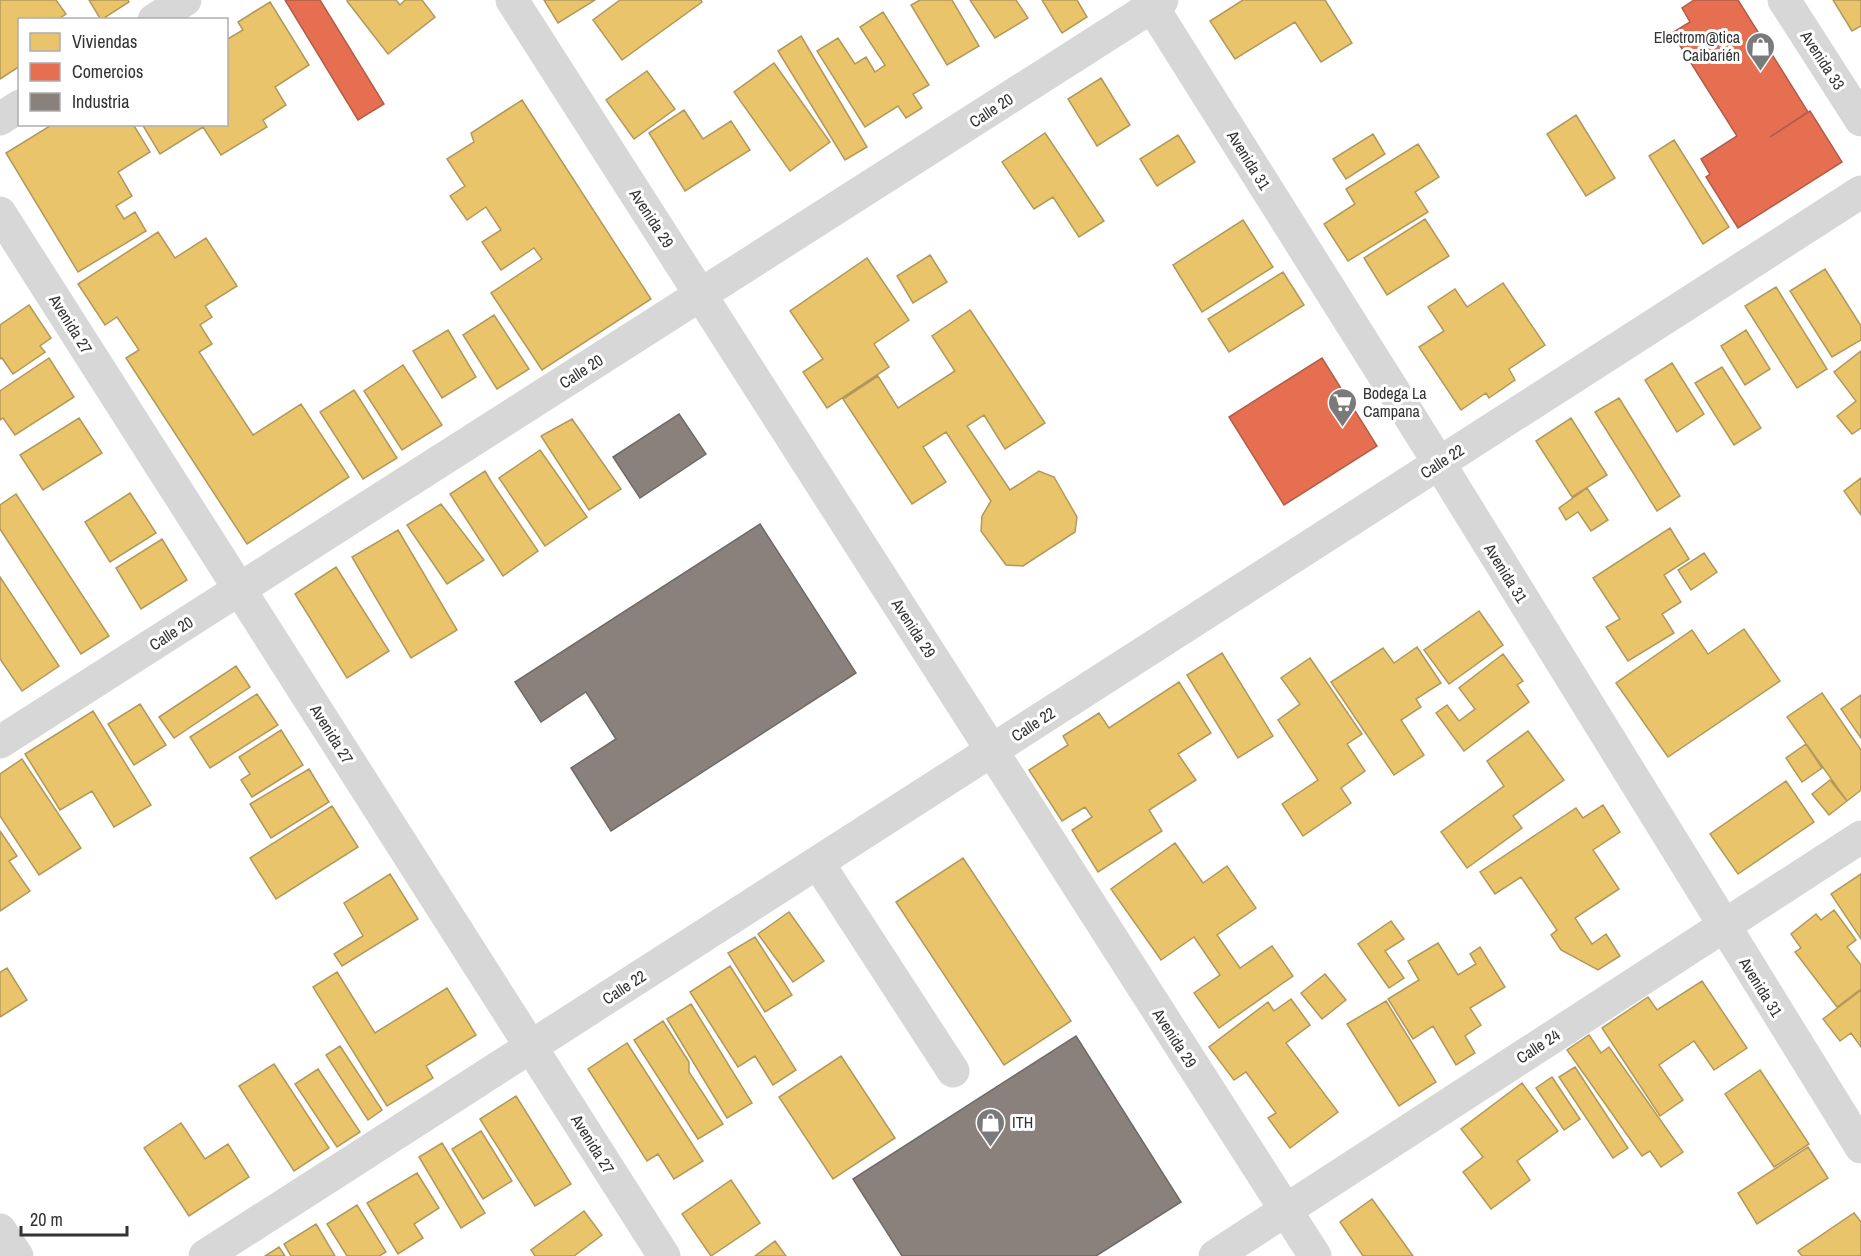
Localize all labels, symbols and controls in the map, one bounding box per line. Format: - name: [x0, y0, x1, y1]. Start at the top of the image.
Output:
- legend: [18, 18, 228, 126]
- street label: Avenida 33: [1795, 25, 1850, 94]
- place label: Electrom@tica Caibarién: [1654, 26, 1741, 66]
- text: Viviendas: [72, 29, 137, 54]
- shop icon: Electrom@tica Caibarién: [1745, 30, 1777, 72]
- text: Comercios: [72, 59, 143, 84]
- street label: Calle 20: [965, 88, 1017, 132]
- text: Industria: [72, 89, 129, 114]
- street label: Avenida 31: [1222, 125, 1276, 194]
- street label: Avenida 29: [624, 183, 679, 252]
- street label: Avenida 27: [44, 289, 98, 358]
- street label: Calle 20: [555, 349, 607, 393]
- place label: Bodega La Campana: [1363, 382, 1427, 422]
- supermarket icon: Bodega La Campana: [1326, 386, 1358, 428]
- street label: Calle 22: [1416, 439, 1468, 483]
- street label: Avenida 31: [1479, 538, 1533, 607]
- street label: Avenida 29: [886, 593, 941, 662]
- street label: Calle 20: [145, 611, 197, 655]
- street label: Avenida 27: [305, 699, 359, 768]
- street label: Calle 22: [1007, 702, 1059, 746]
- street label: Avenida 31: [1734, 952, 1788, 1021]
- street label: Calle 22: [598, 965, 650, 1009]
- street label: Avenida 29: [1147, 1003, 1202, 1072]
- street label: Calle 24: [1512, 1024, 1564, 1068]
- shop icon: ITH: [975, 1106, 1007, 1148]
- street label: Avenida 27: [566, 1109, 620, 1178]
- place label: ITH: [1012, 1111, 1033, 1133]
- scale bar: [21, 1199, 128, 1237]
- text: 20 m: [30, 1207, 63, 1232]

